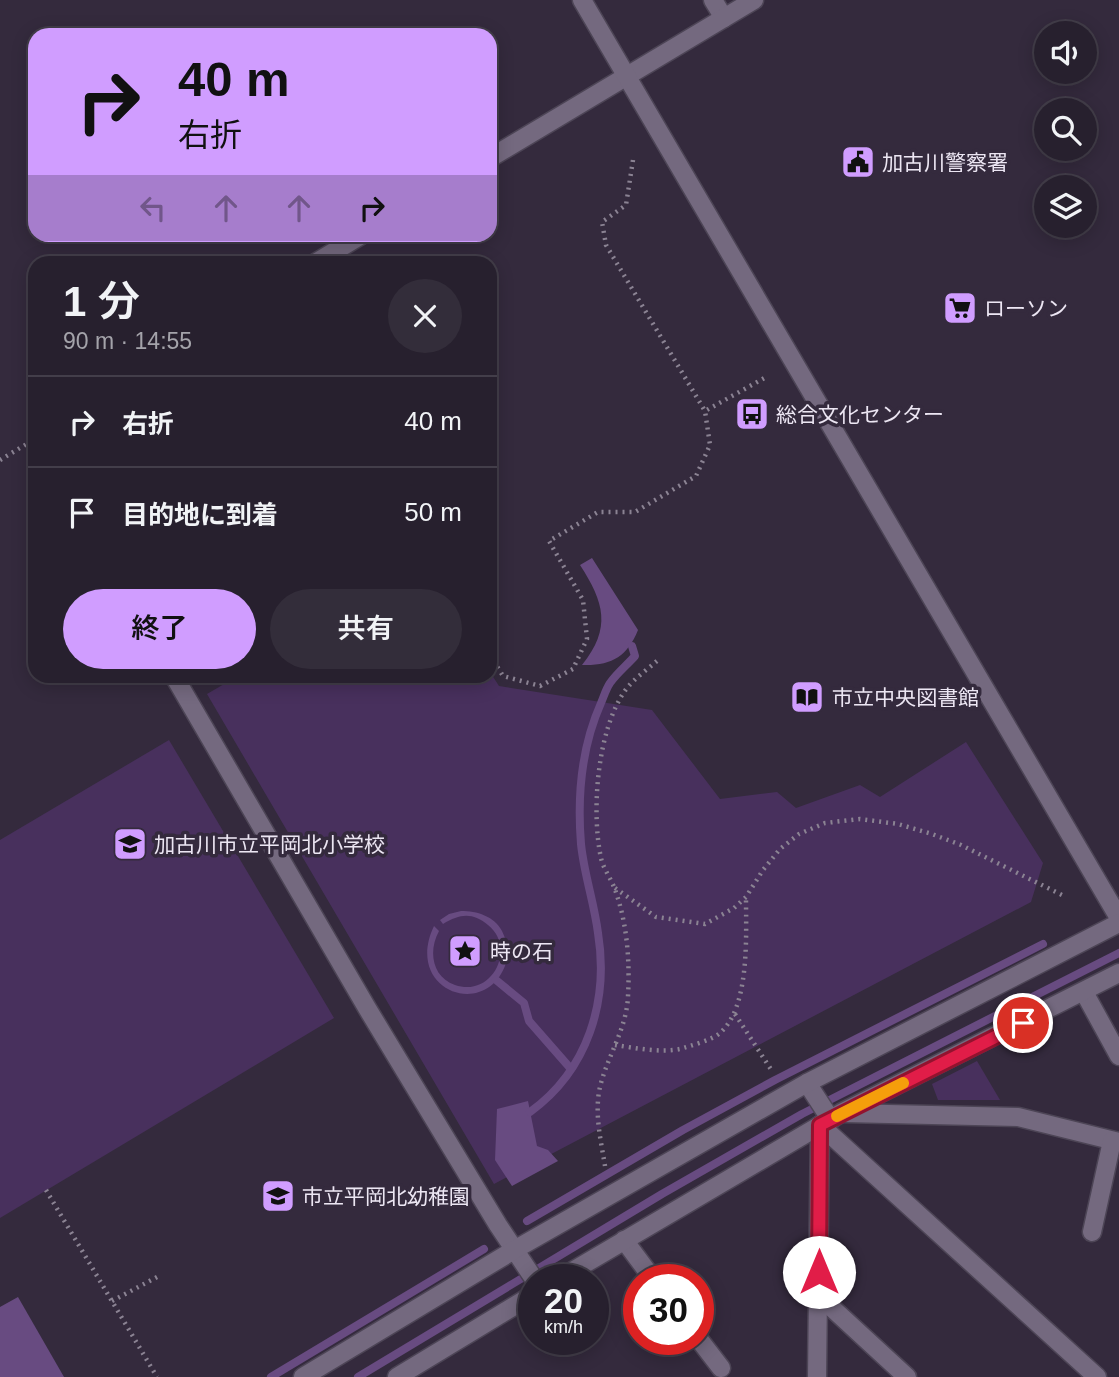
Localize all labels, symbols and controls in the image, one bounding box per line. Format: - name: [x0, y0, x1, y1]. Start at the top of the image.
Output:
- map controls: [1034, 21, 1097, 238]
- button: sound: [1034, 21, 1097, 84]
- text: 40 m: [178, 52, 290, 106]
- icon: right: [63, 56, 154, 147]
- button: search: [1034, 98, 1097, 161]
- text: 右折: [178, 117, 242, 153]
- public building icon: 加古川警察署: [839, 143, 877, 181]
- place label: 加古川警察署: [882, 151, 1008, 174]
- button: layers: [1034, 175, 1097, 238]
- icon: left: [134, 189, 172, 227]
- icon: ahead: [207, 189, 245, 227]
- icon: ahead: [280, 189, 318, 227]
- icon: right: [353, 189, 391, 227]
- text: 1 分: [63, 278, 140, 325]
- button: close: [388, 279, 462, 353]
- supermarket icon: ローソン: [941, 289, 979, 327]
- place label: ローソン: [984, 297, 1068, 320]
- text: 90 m · 14:55: [63, 328, 192, 354]
- bus stop icon: 総合文化センター: [733, 395, 771, 433]
- icon: right: [63, 403, 101, 441]
- place label: 総合文化センター: [776, 403, 944, 426]
- text: 40 m: [404, 406, 462, 436]
- text: 右折: [122, 409, 174, 439]
- icon: arrive: [63, 494, 101, 532]
- text: 50 m: [404, 497, 462, 527]
- text: 目的地に到着: [122, 500, 278, 530]
- button: 終了: [63, 589, 256, 669]
- button: 共有: [270, 589, 462, 669]
- library icon: 市立中央図書館: [788, 678, 826, 716]
- place label: 市立中央図書館: [832, 686, 979, 709]
- school or university icon: 加古川市立平岡北小学校: [111, 825, 149, 863]
- place label: 加古川市立平岡北小学校: [154, 833, 385, 856]
- place icon: 時の石: [446, 932, 484, 970]
- place label: 時の石: [490, 940, 553, 963]
- pin: [993, 993, 1053, 1053]
- icon: arrive: [1004, 1004, 1042, 1042]
- school or university icon: 市立平岡北幼稚園: [259, 1177, 297, 1215]
- place label: 市立平岡北幼稚園: [302, 1185, 470, 1208]
- position arrow: [782, 1235, 856, 1309]
- speed limit sign: 30: [623, 1264, 714, 1355]
- text: 20: [544, 1281, 583, 1320]
- text: km/h: [544, 1317, 583, 1337]

